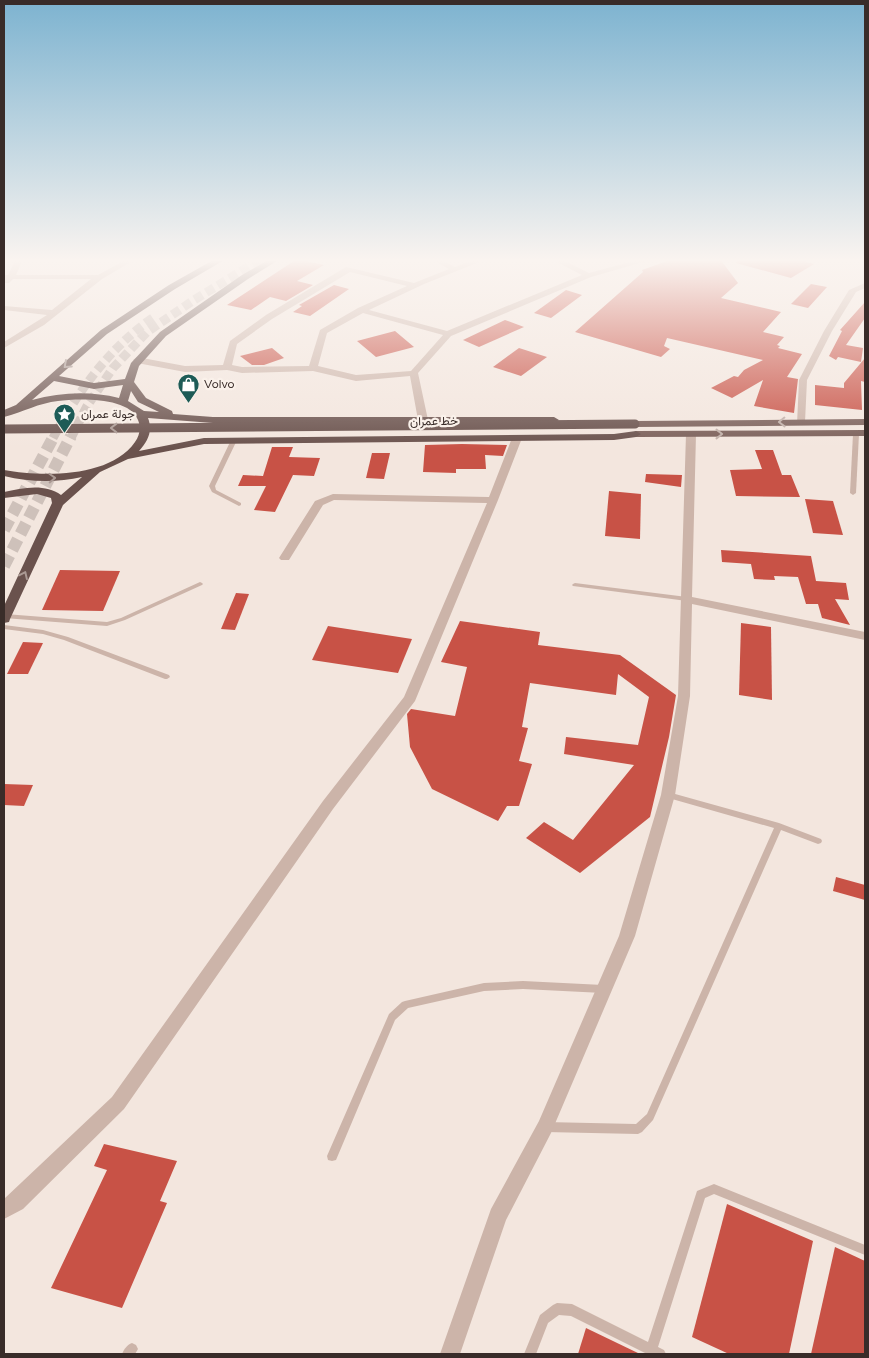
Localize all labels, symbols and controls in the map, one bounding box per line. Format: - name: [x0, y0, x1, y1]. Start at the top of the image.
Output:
- one-way arrow: [63, 359, 72, 368]
- shop icon: Volvo: [176, 372, 200, 403]
- place label: Volvo: [204, 377, 235, 391]
- place icon: جولة عمران: [53, 402, 77, 433]
- place label: جولة عمران: [81, 407, 135, 422]
- street label: خط عمران: [410, 414, 458, 429]
- one-way arrow: [777, 417, 785, 427]
- one-way arrow: [109, 423, 117, 433]
- one-way arrow: [716, 429, 724, 439]
- one-way arrow: [48, 473, 56, 483]
- one-way arrow: [18, 571, 29, 580]

